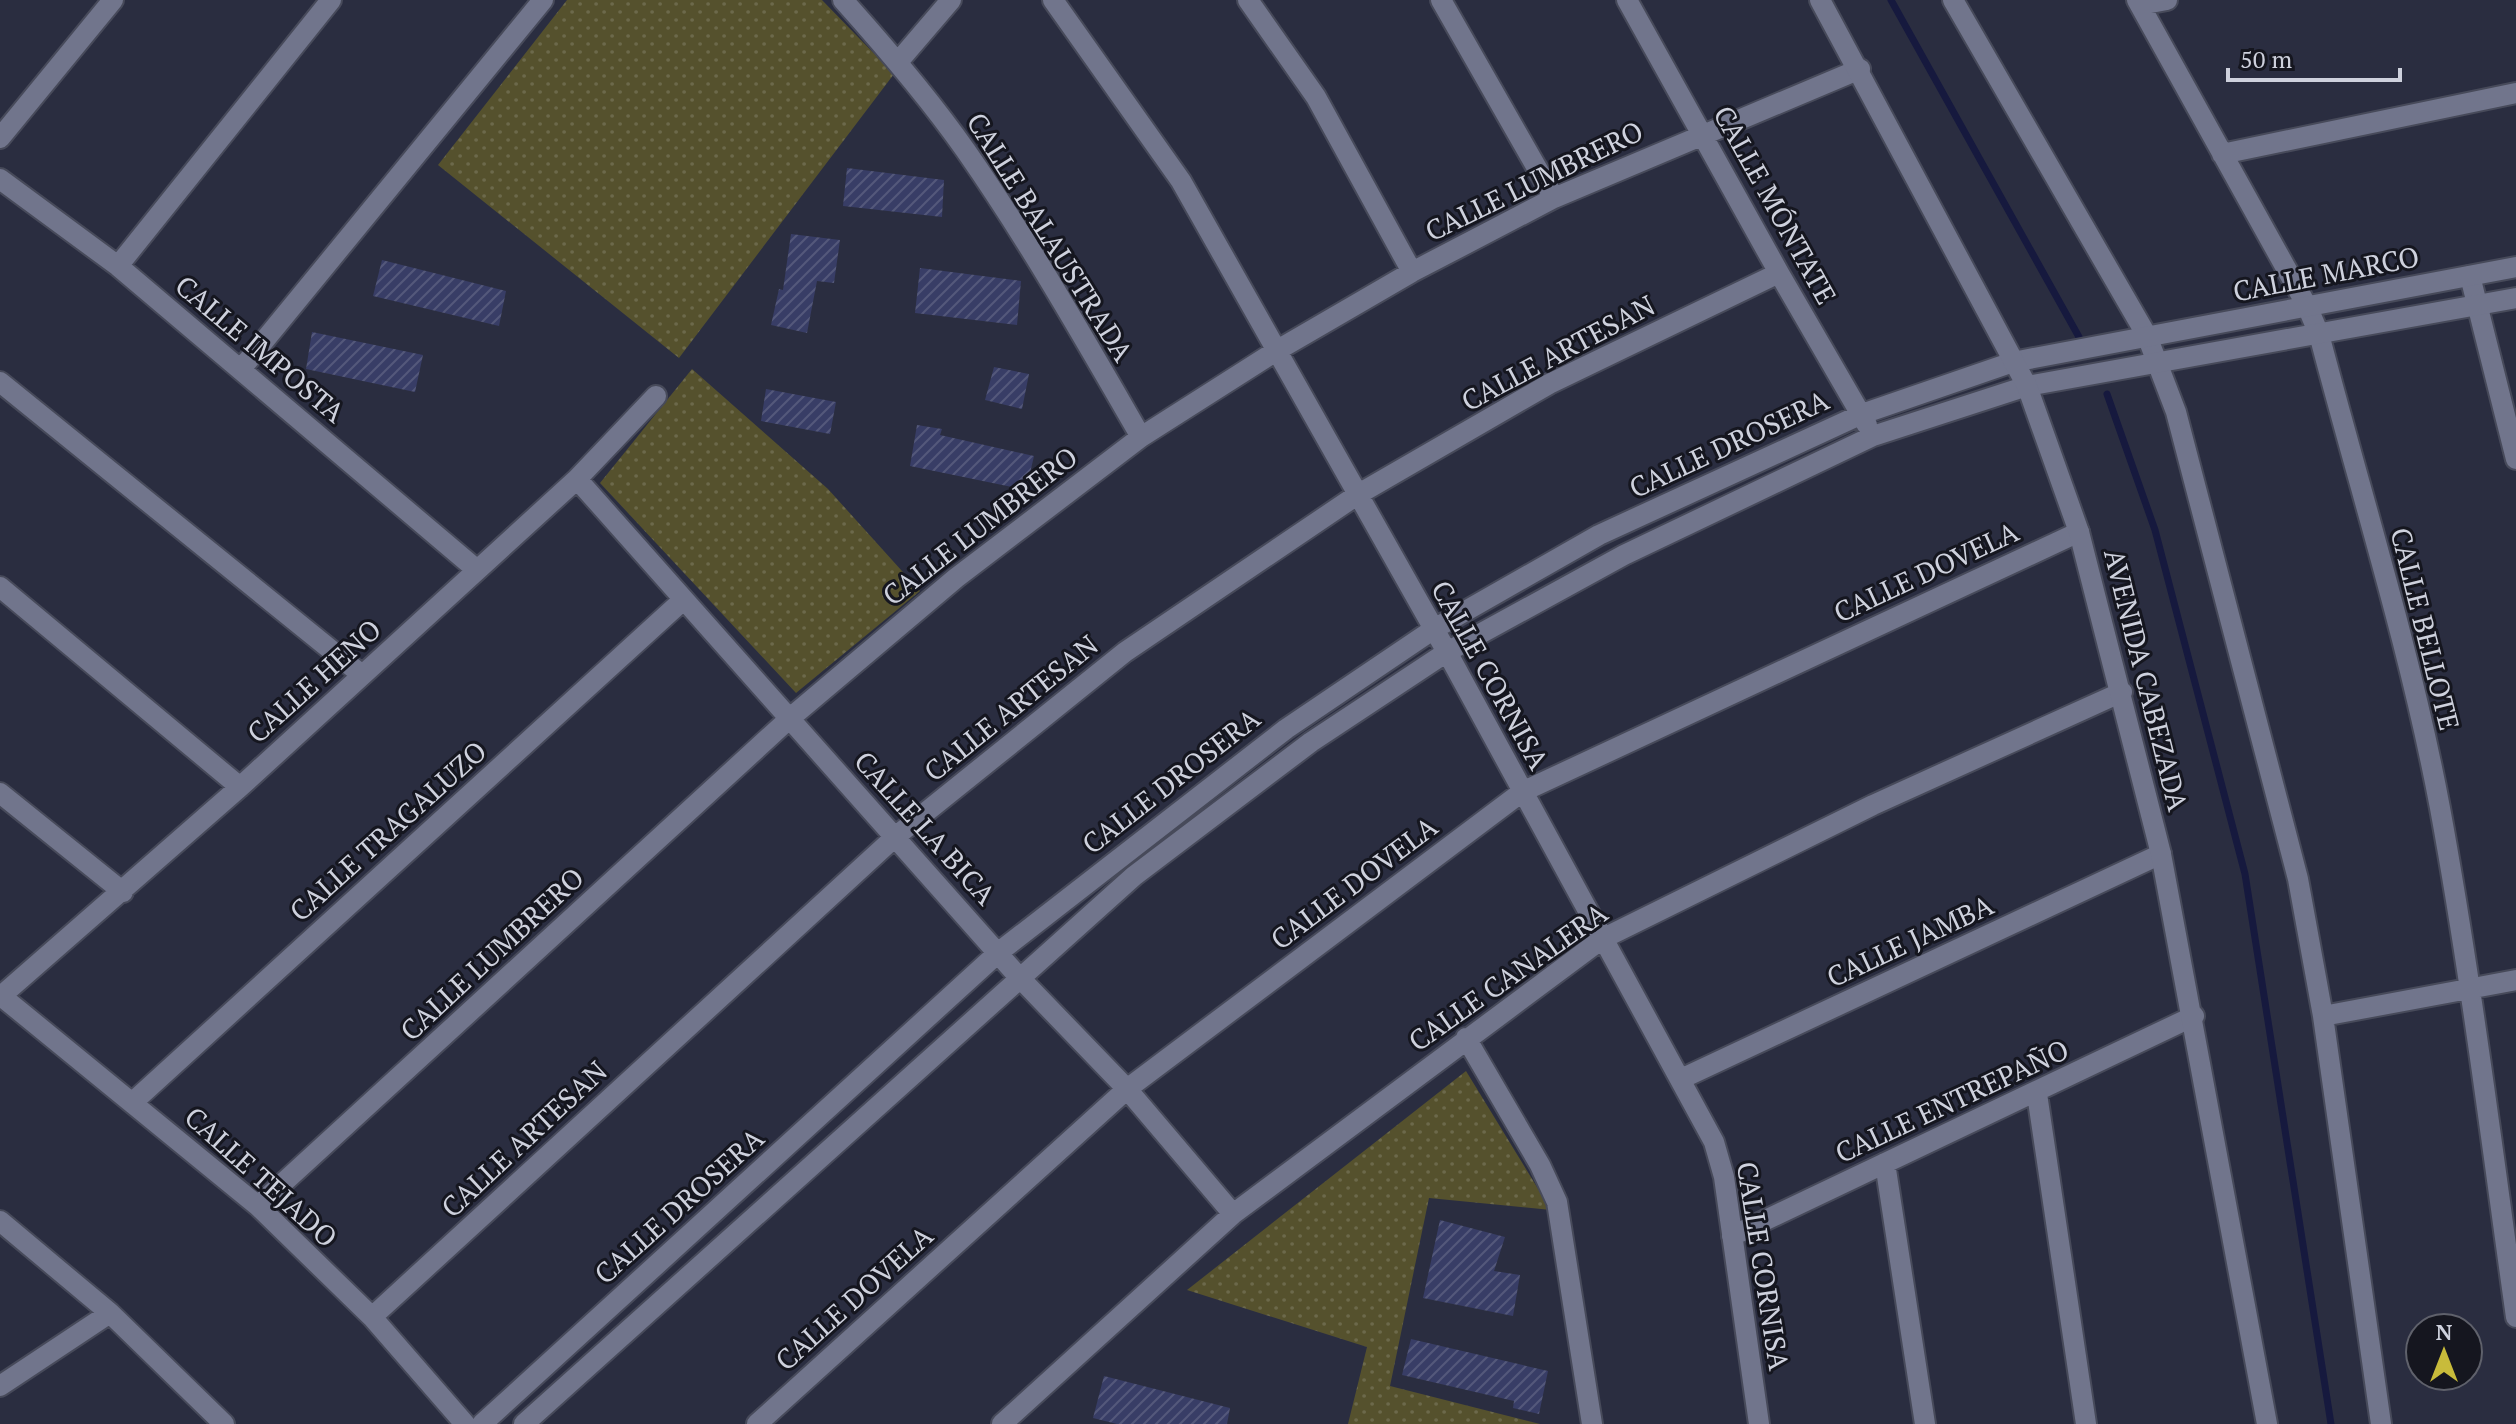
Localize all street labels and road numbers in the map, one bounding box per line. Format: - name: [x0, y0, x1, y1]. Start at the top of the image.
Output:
- street label: CALLE MÓNTATE: [1706, 99, 1845, 311]
- street label: CALLE BALAUSTRADA: [959, 105, 1143, 369]
- street label: CALLE LUMBRERO: [1419, 112, 1649, 249]
- street label: CALLE MARCO: [2230, 237, 2422, 310]
- street label: CALLE IMPOSTA: [168, 267, 354, 431]
- street label: CALLE ARTESAN: [1455, 286, 1661, 419]
- street label: CALLE DROSERA: [1623, 381, 1835, 506]
- street label: CALLE LUMBRERO: [875, 438, 1085, 613]
- street label: CALLE DOVELA: [1827, 512, 2025, 631]
- street label: CALLE BELLOTE: [2382, 524, 2469, 734]
- street label: AVENIDA CABEZADA: [2096, 545, 2197, 816]
- street label: CALLE CORNISA: [1423, 574, 1558, 777]
- street label: CALLE HENO: [239, 611, 389, 751]
- street label: CALLE ARTESAN: [916, 626, 1105, 789]
- street label: CALLE DROSERA: [1074, 699, 1268, 862]
- street label: CALLE TRAGALUZO: [281, 732, 494, 929]
- street label: CALLE LA BICA: [846, 743, 1005, 913]
- street label: CALLE DOVELA: [1263, 807, 1445, 957]
- street label: CALLE LUMBRERO: [392, 859, 591, 1048]
- street label: CALLE JAMBA: [1821, 885, 2000, 995]
- street label: CALLE CANALERA: [1401, 894, 1615, 1059]
- street label: CALLE ENTREPAÑO: [1829, 1030, 2075, 1171]
- street label: CALLE ARTESAN: [433, 1052, 614, 1225]
- street label: CALLE TEJADO: [177, 1098, 345, 1255]
- street label: CALLE DROSERA: [586, 1119, 772, 1292]
- street label: CALLE CORNISA: [1729, 1159, 1798, 1374]
- street label: CALLE DOVELA: [767, 1216, 941, 1378]

